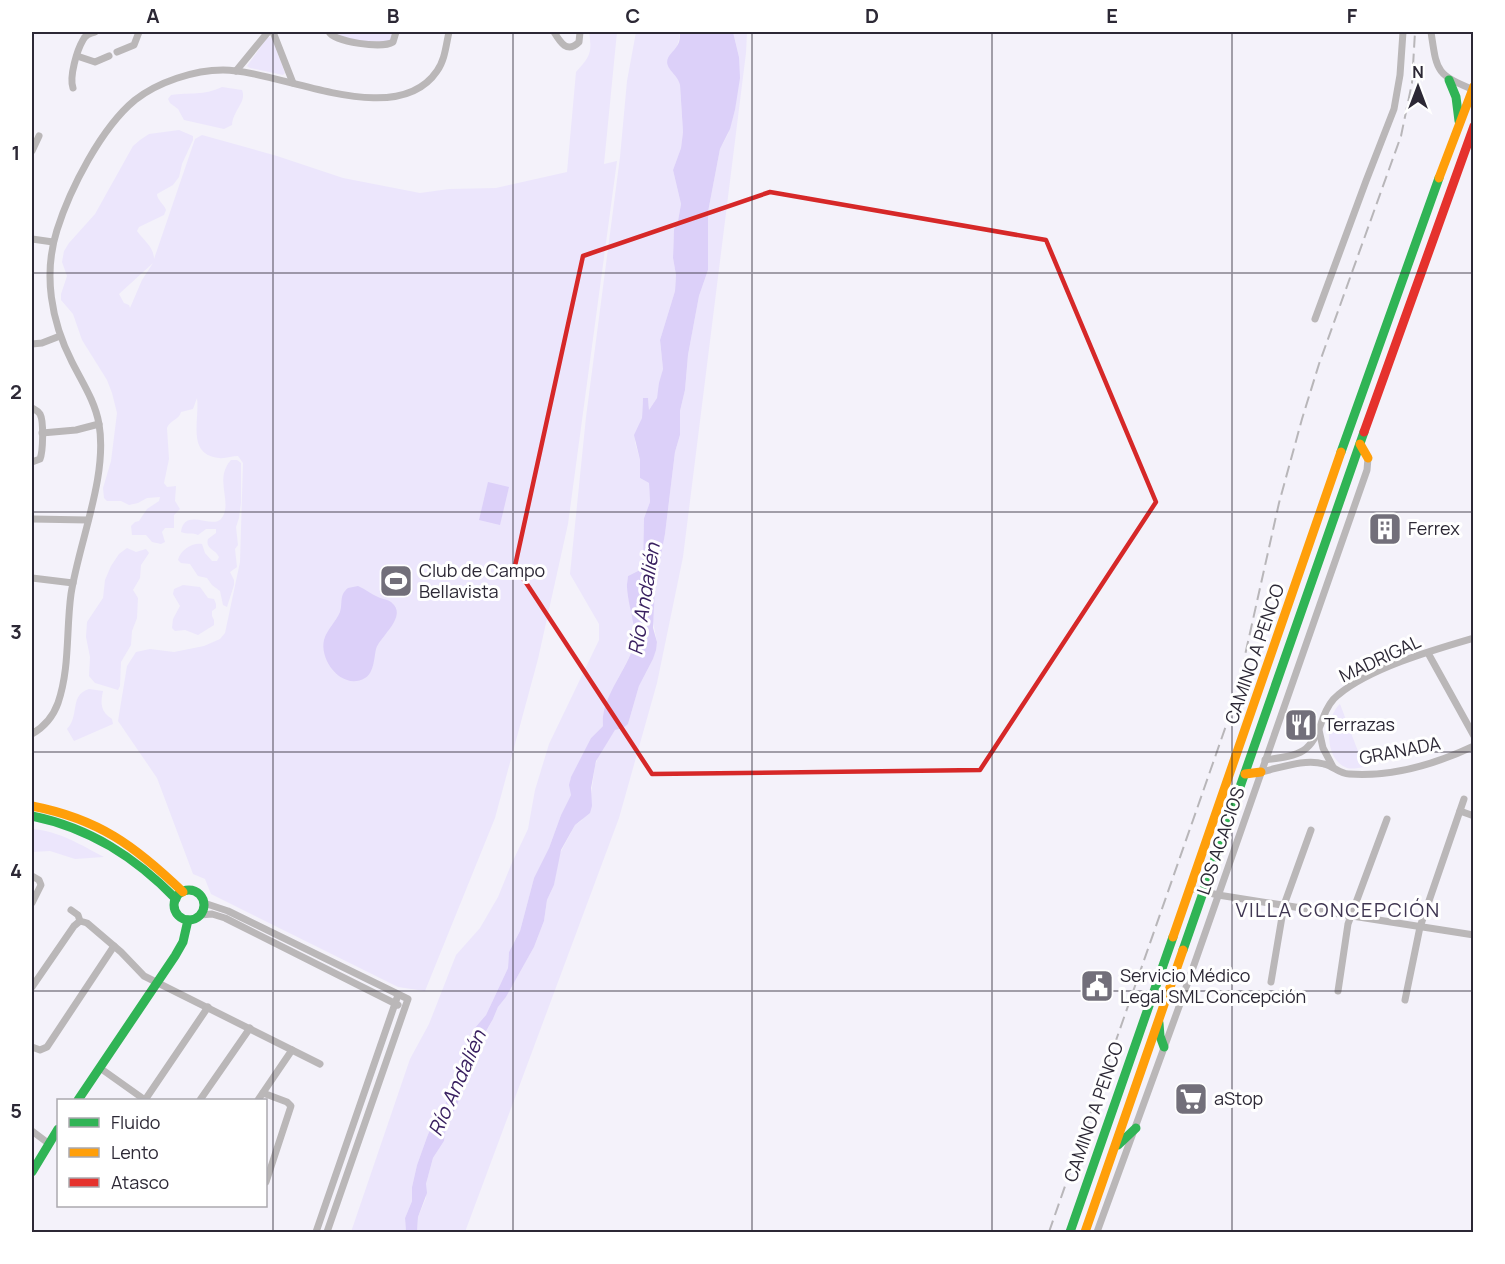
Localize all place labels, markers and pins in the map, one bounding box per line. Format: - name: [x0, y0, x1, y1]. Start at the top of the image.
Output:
- building icon: Ferrex: [1367, 511, 1403, 547]
- place label: Ferrex: [1408, 516, 1460, 540]
- place label: Club de Campo Bellavista: [419, 558, 545, 603]
- sports icon: Club de Campo Bellavista: [378, 563, 414, 599]
- restaurant icon: Terrazas: [1283, 707, 1319, 743]
- place label: Terrazas: [1324, 712, 1395, 736]
- place label: Servicio Médico Legal SML Concepción: [1120, 963, 1306, 1008]
- public building icon: Servicio Médico Legal SML Concepción: [1079, 968, 1115, 1004]
- supermarket icon: aStop: [1173, 1081, 1209, 1117]
- place label: aStop: [1214, 1086, 1263, 1110]

